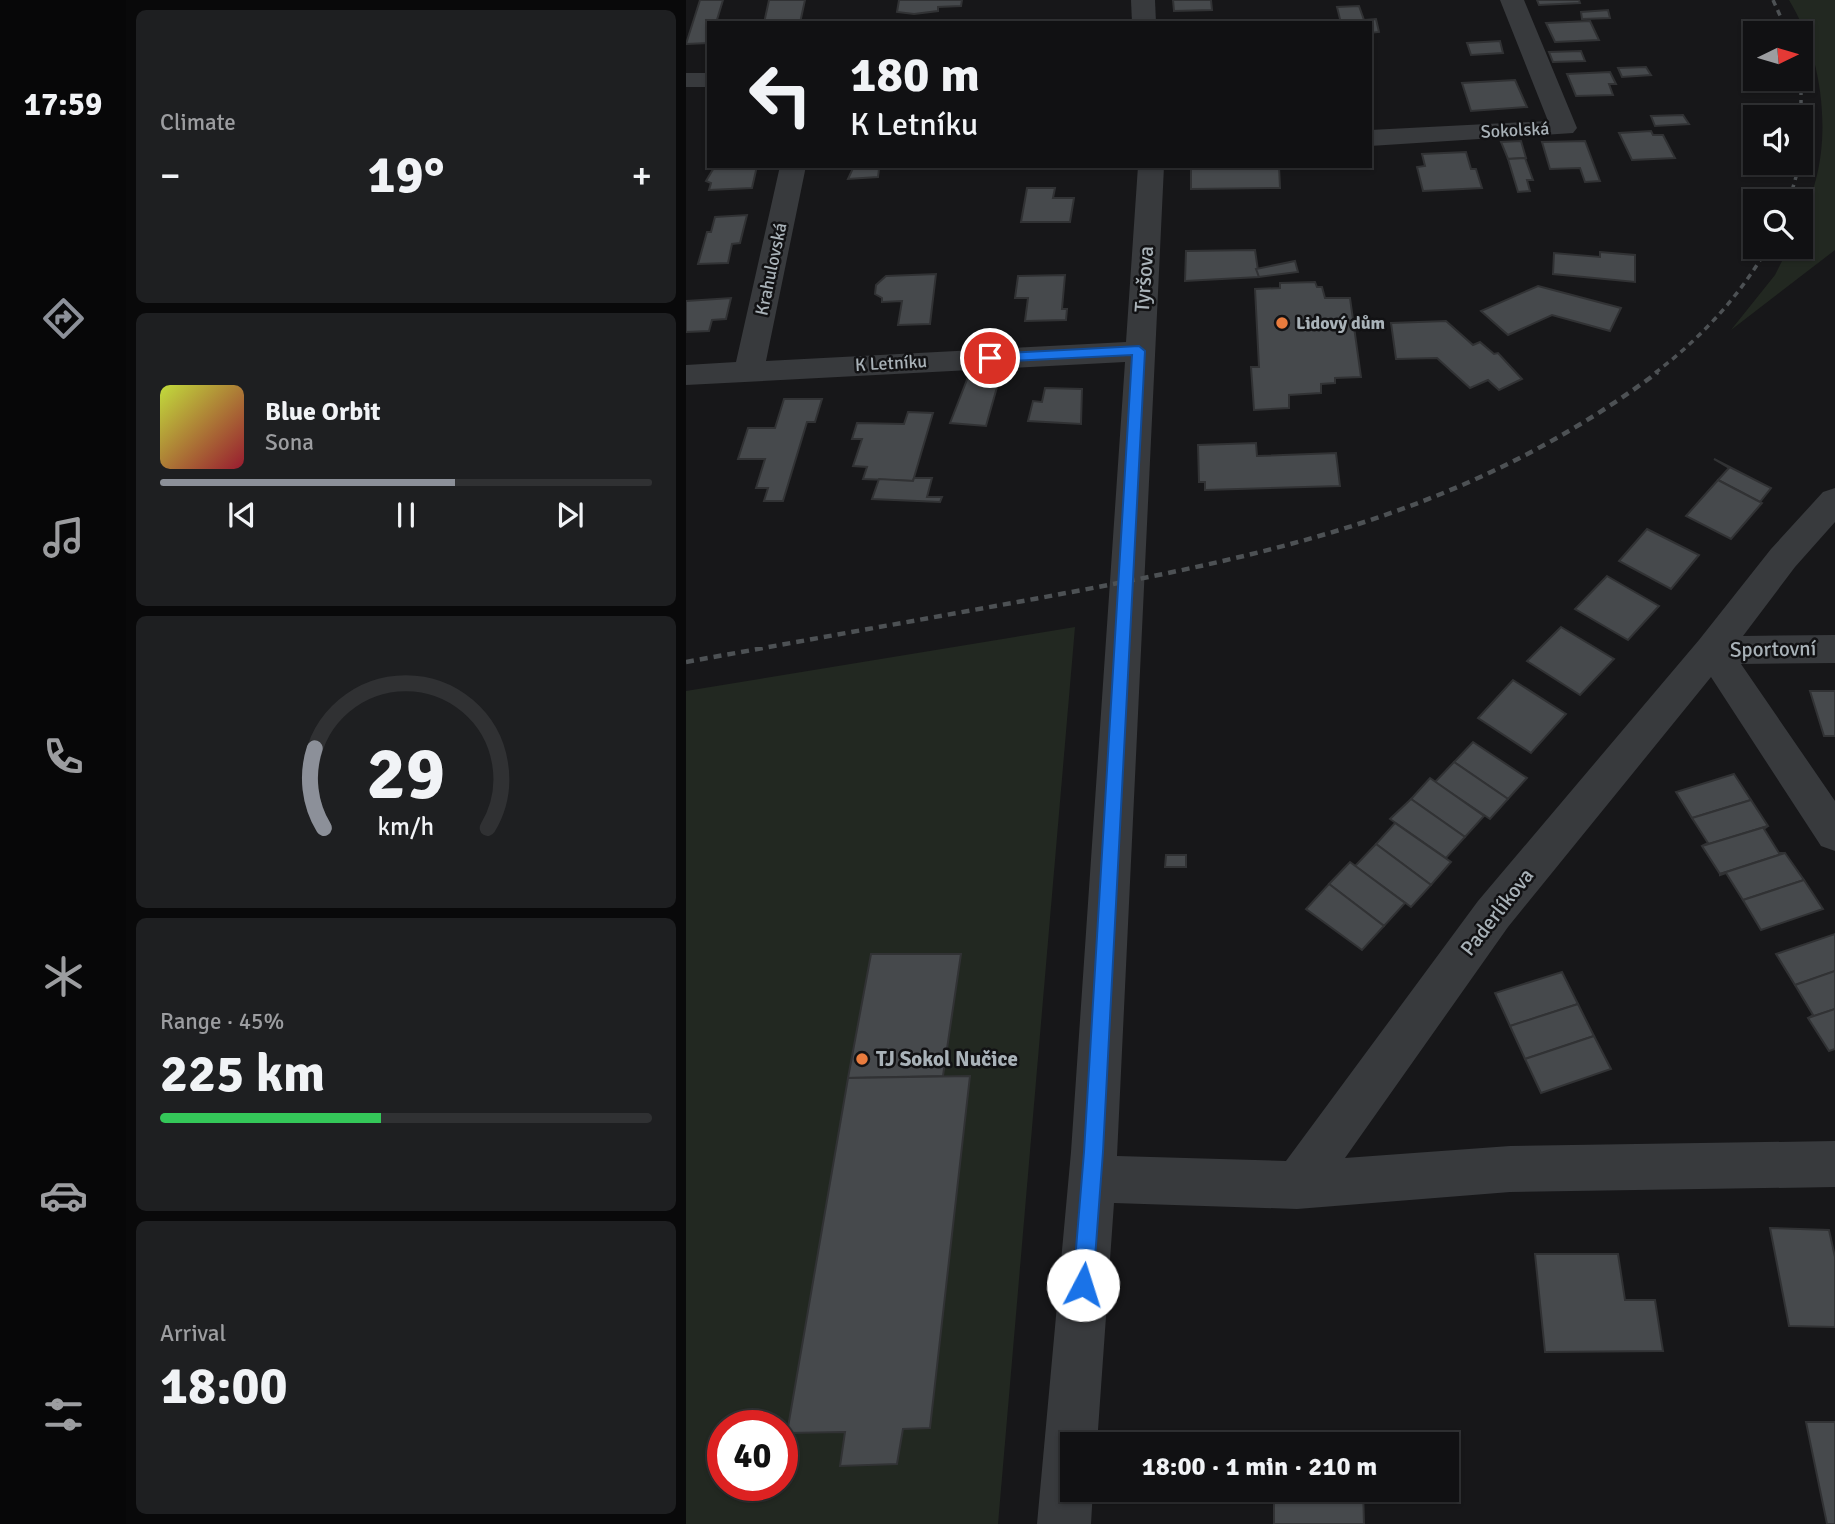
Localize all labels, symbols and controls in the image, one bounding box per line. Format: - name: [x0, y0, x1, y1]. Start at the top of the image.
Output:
- north arrow: [1743, 21, 1813, 91]
- map controls: [1743, 21, 1813, 259]
- text: 180 m: [850, 45, 980, 105]
- icon: left: [735, 49, 826, 140]
- text: 17:59: [24, 85, 102, 124]
- text: K Letníku: [850, 105, 978, 144]
- button: sound: [1743, 105, 1813, 175]
- text: Climate: [160, 108, 236, 137]
- street label: Sokolská: [1480, 117, 1550, 143]
- text: 19°: [368, 143, 444, 207]
- text: −: [160, 152, 181, 199]
- text: +: [631, 152, 652, 199]
- button: search: [1743, 189, 1813, 259]
- street label: Krahulovská: [750, 220, 792, 318]
- street label: Tyršova: [1129, 245, 1159, 313]
- icon: directions: [39, 294, 88, 343]
- place label: Lidový dům: [1296, 312, 1385, 334]
- marker: Lidový dům: [1274, 315, 1290, 331]
- pin: [960, 328, 1020, 388]
- icon: arrive: [971, 339, 1009, 377]
- street label: K Letníku: [854, 350, 928, 376]
- text: Blue Orbit: [265, 396, 381, 428]
- text: Sona: [265, 428, 314, 457]
- icon: previous: [223, 496, 261, 534]
- icon: pause: [387, 496, 425, 534]
- icon: next: [551, 496, 589, 534]
- icon: music: [39, 513, 88, 562]
- street label: Sportovní: [1730, 635, 1817, 663]
- text: 29: [367, 730, 445, 819]
- icon: phone: [39, 732, 88, 781]
- text: km/h: [378, 811, 434, 842]
- street label: Paderlíkova: [1455, 863, 1539, 961]
- icon: climate: [39, 952, 88, 1001]
- text: Range · 45%: [160, 1007, 284, 1036]
- text: 225 km: [160, 1042, 325, 1106]
- place label: TJ Sokol Nučice: [876, 1046, 1018, 1072]
- marker: TJ Sokol Nučice: [854, 1051, 870, 1067]
- icon: car: [39, 1171, 88, 1220]
- position arrow: [1046, 1248, 1120, 1322]
- text: Arrival: [160, 1319, 226, 1348]
- text: 18:00: [160, 1354, 288, 1418]
- icon: filters: [39, 1390, 88, 1439]
- speed limit sign: 40: [707, 1410, 798, 1501]
- text: 18:00 · 1 min · 210 m: [1142, 1451, 1377, 1483]

